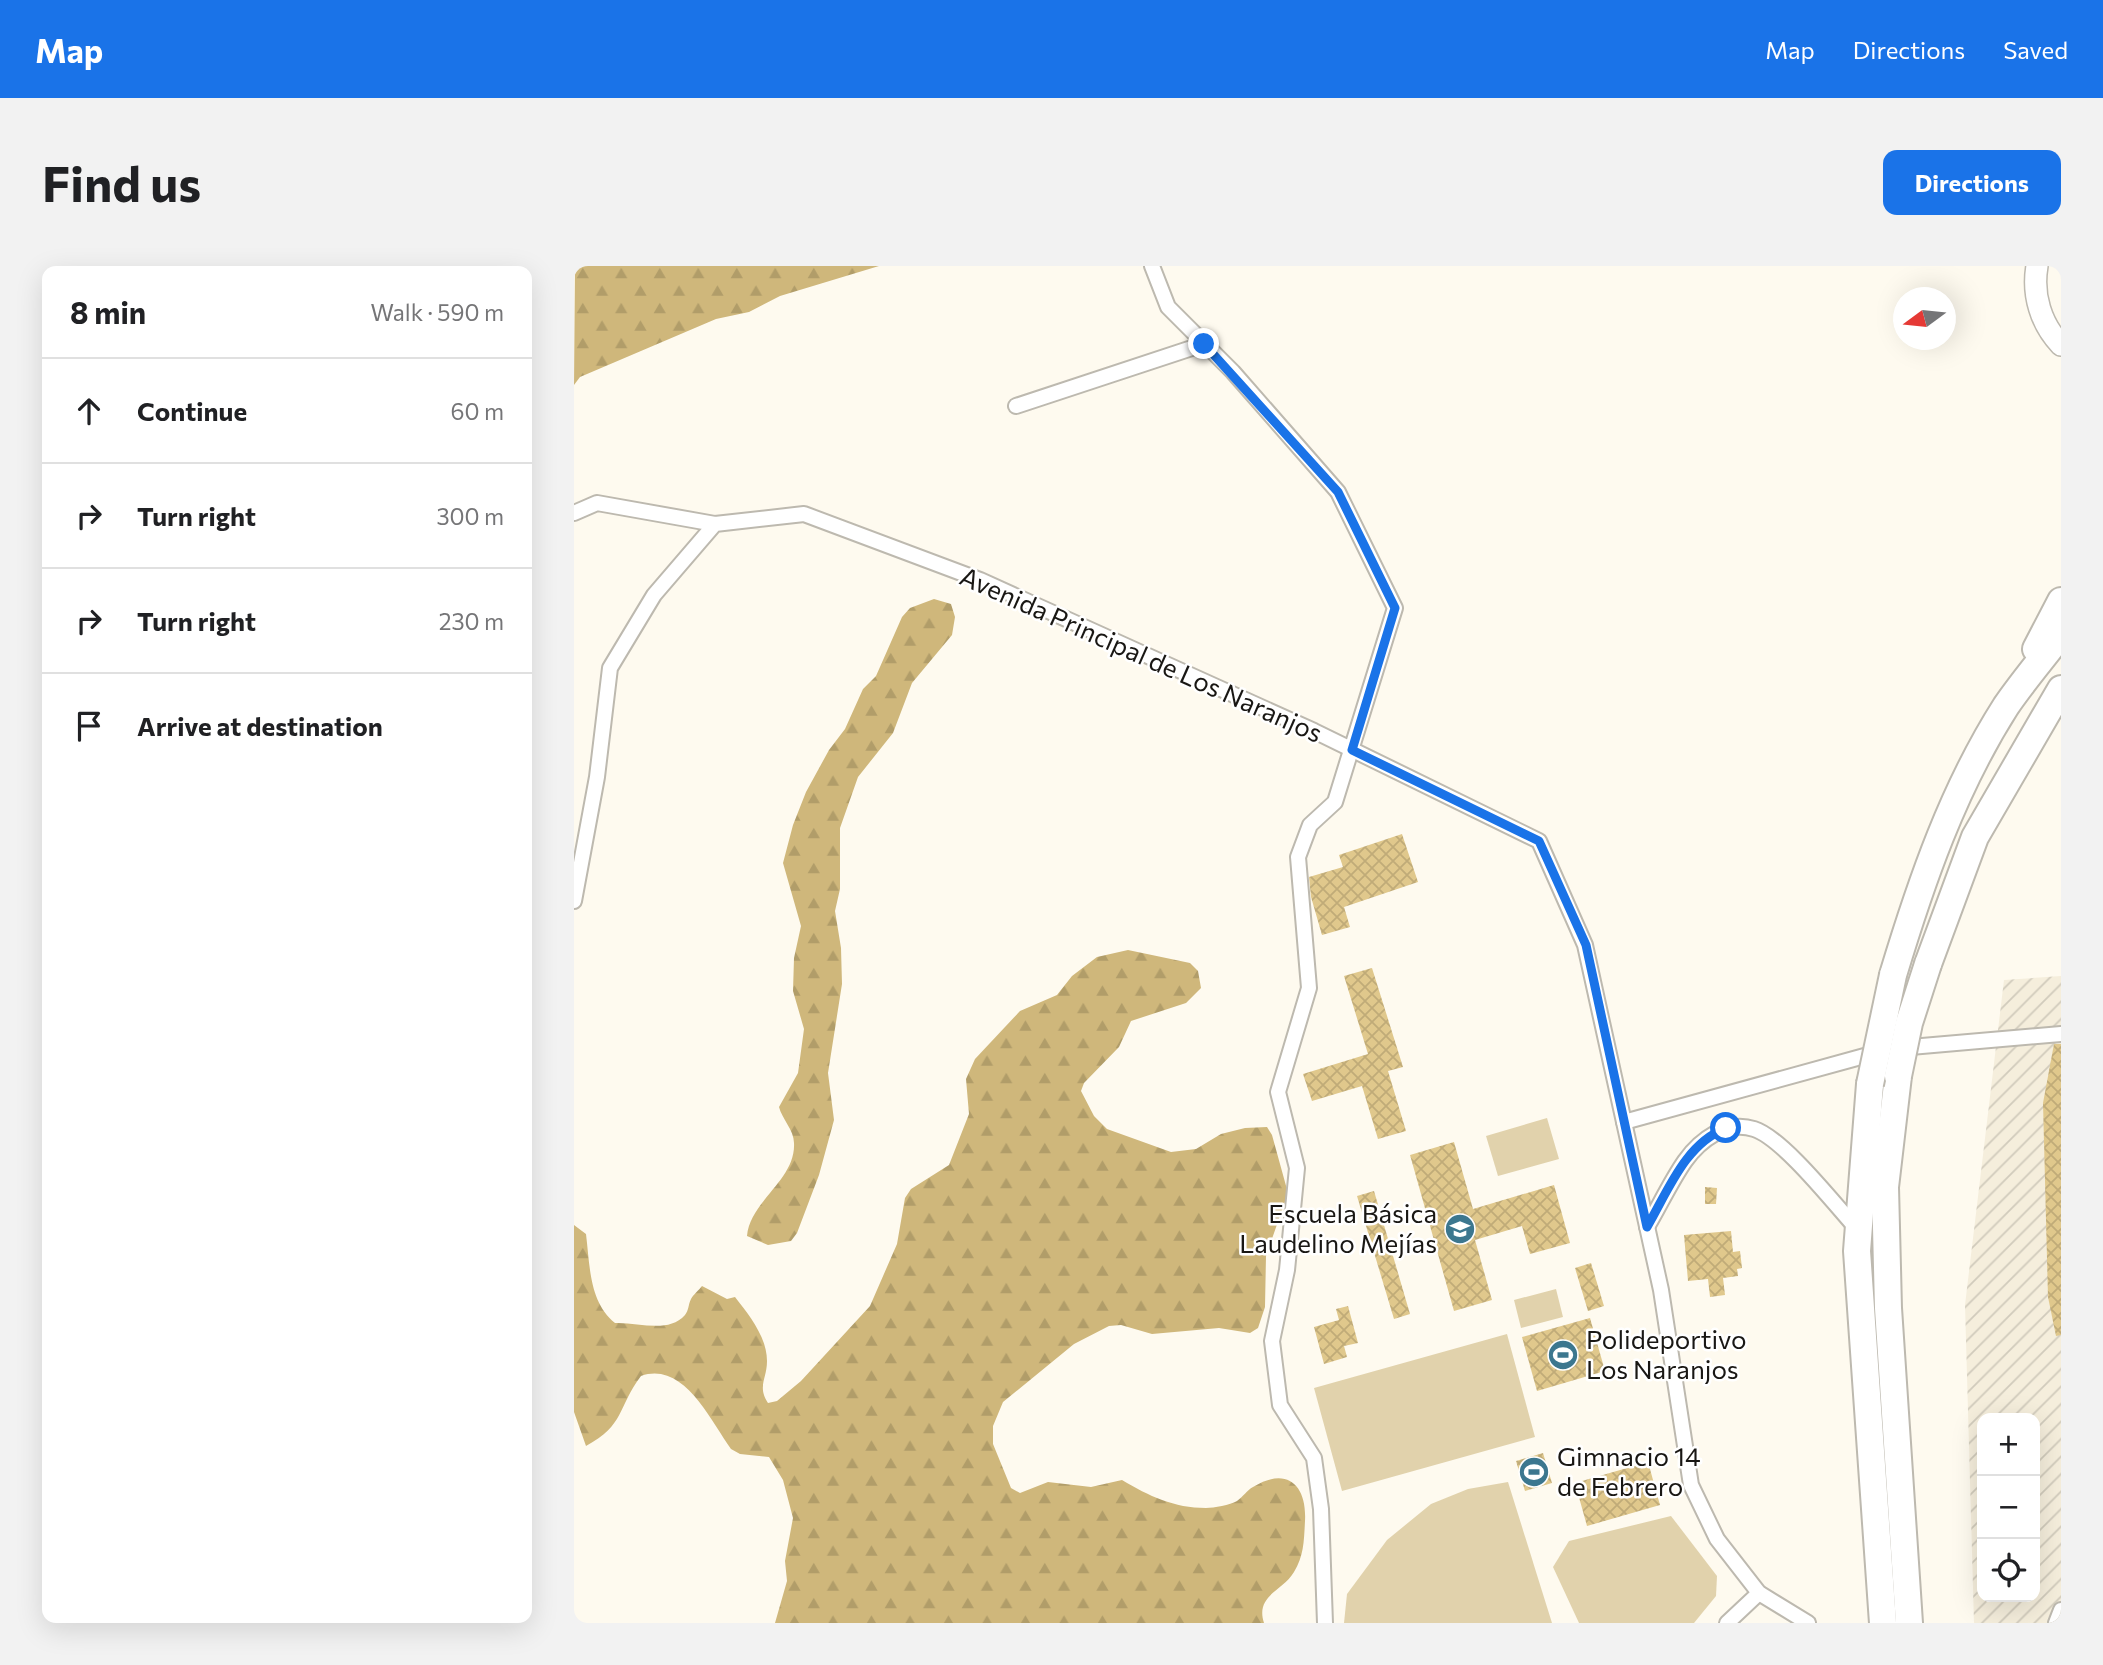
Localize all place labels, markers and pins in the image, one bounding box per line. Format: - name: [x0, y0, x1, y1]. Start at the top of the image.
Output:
- place label: Escuela Básica Laudelino Mejías: [1239, 1197, 1437, 1258]
- school or university icon: Escuela Básica Laudelino Mejías: [1443, 1212, 1477, 1246]
- place label: Polideportivo Los Naranjos: [1586, 1323, 1746, 1384]
- sports icon: Polideportivo Los Naranjos: [1546, 1338, 1580, 1372]
- place label: Gimnacio 14 de Febrero: [1557, 1440, 1701, 1501]
- sports icon: Gimnacio 14 de Febrero: [1517, 1455, 1551, 1489]

